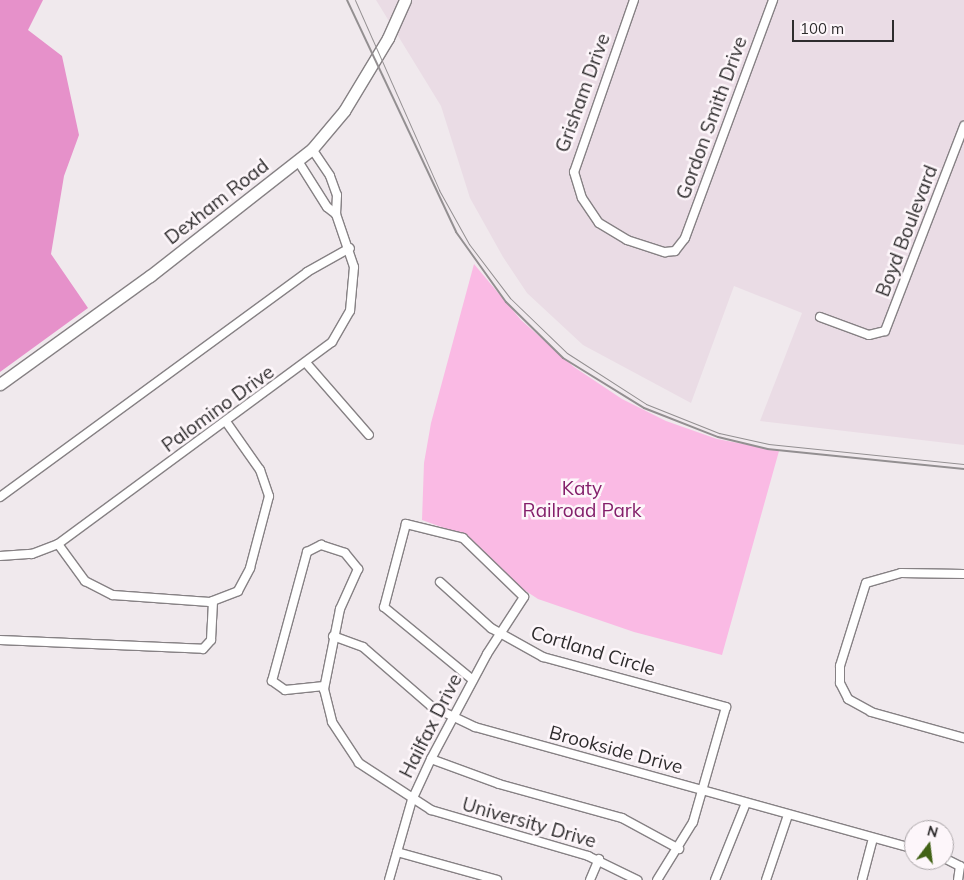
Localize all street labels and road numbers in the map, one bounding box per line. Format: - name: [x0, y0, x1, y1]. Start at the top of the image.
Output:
- street label: Grisham Drive: [551, 30, 615, 156]
- street label: Gordon Smith Drive: [672, 34, 752, 202]
- street label: Dexham Road: [161, 154, 273, 250]
- street label: Boyd Boulevard: [871, 162, 943, 300]
- street label: Palomino Drive: [158, 361, 278, 457]
- street label: Cortland Circle: [528, 621, 658, 681]
- street label: Hailfax Drive: [395, 670, 467, 782]
- street label: Brookside Drive: [547, 721, 685, 779]
- street label: University Drive: [459, 793, 599, 853]

